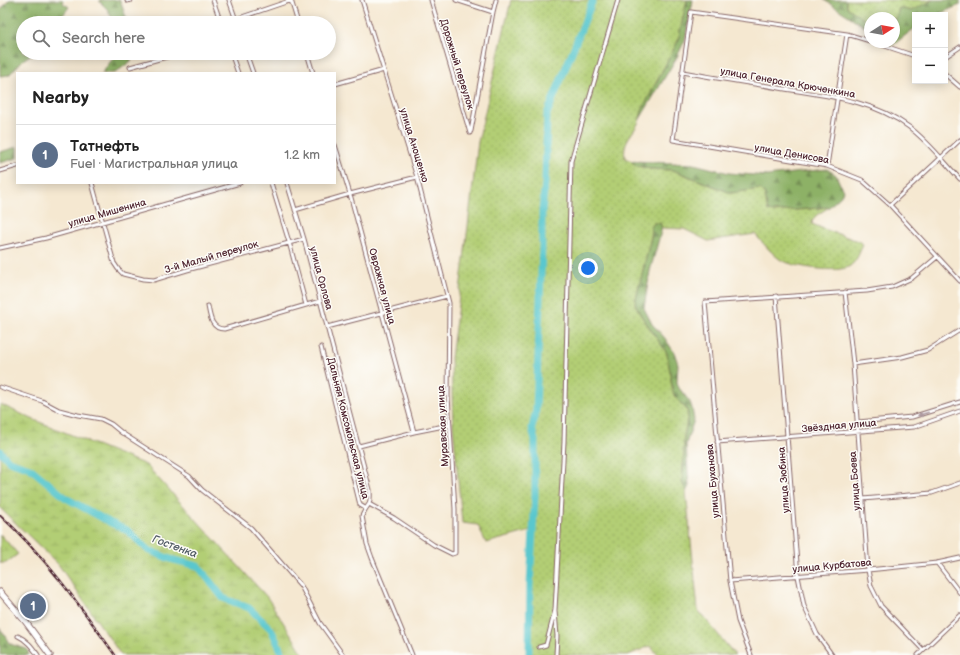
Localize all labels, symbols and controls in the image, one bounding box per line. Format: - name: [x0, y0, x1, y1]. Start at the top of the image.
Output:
- north arrow: [864, 12, 900, 48]
- map controls: [912, 12, 948, 84]
- button: +: [912, 12, 948, 48]
- search box: [16, 16, 336, 60]
- street label: Дорожный переулок: [437, 17, 477, 112]
- icon: search: [30, 27, 52, 49]
- text: Search here: [62, 29, 145, 48]
- button: −: [912, 48, 948, 84]
- street label: улица Генерала Крюченкина: [719, 65, 856, 101]
- text: Nearby: [32, 88, 89, 108]
- street label: улица Анощенко: [397, 107, 431, 184]
- text: Татнефть: [70, 137, 139, 156]
- street label: улица Денисова: [754, 142, 830, 166]
- text: 1: [42, 147, 48, 163]
- text: 1.2 km: [284, 147, 320, 163]
- text: Fuel · Магистральная улица: [70, 156, 238, 172]
- street label: улица Мишенина: [67, 196, 148, 230]
- street label: 3-й Малый переулок: [163, 238, 260, 276]
- street label: улица Орлова: [307, 245, 335, 311]
- street label: Овражная улица: [366, 247, 398, 326]
- your location: [578, 258, 598, 278]
- street label: Дальняя Комсомольская улица: [325, 356, 371, 500]
- street label: Муравская улица: [435, 385, 451, 467]
- one-way arrow: [917, 411, 929, 417]
- street label: Звёздная улица: [801, 417, 877, 435]
- street label: улица Буханова: [704, 443, 722, 518]
- street label: улица Зюбина: [776, 446, 792, 513]
- street label: улица Боева: [847, 451, 863, 511]
- water label: Гостенка: [151, 532, 200, 561]
- street label: улица Курбатова: [792, 557, 872, 575]
- pin: 1: [20, 591, 46, 621]

